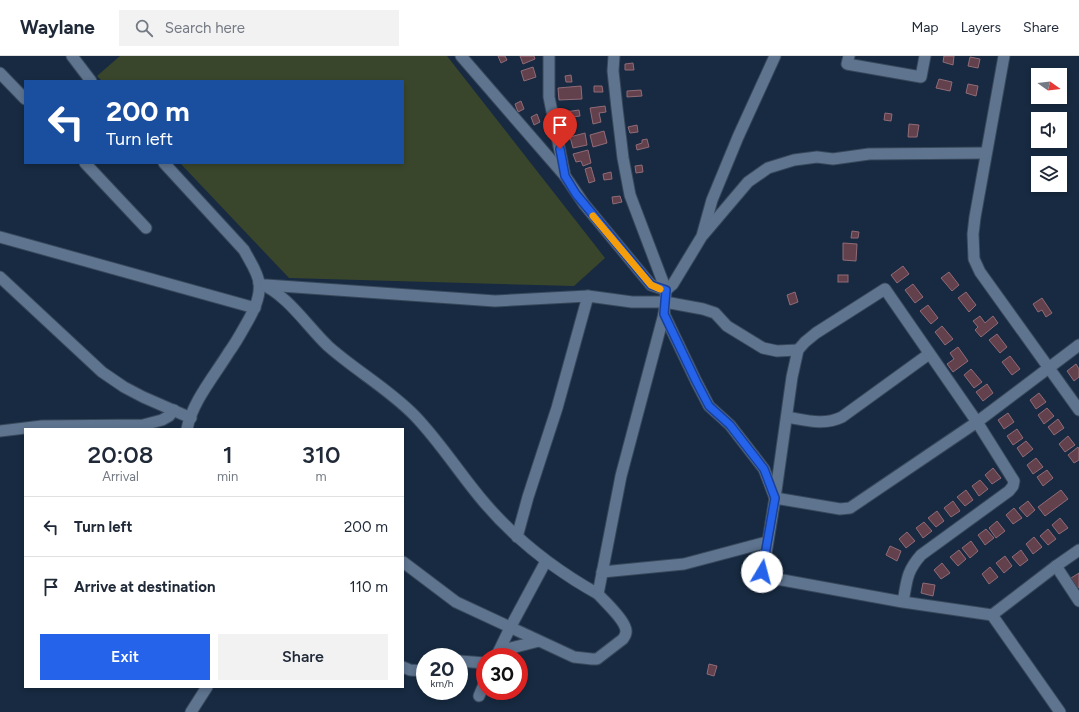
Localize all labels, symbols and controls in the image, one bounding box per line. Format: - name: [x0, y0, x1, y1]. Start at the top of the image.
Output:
- search box: [119, 10, 399, 46]
- text: Waylane: [20, 16, 95, 39]
- icon: search: [133, 17, 155, 39]
- text: Search here: [165, 19, 245, 37]
- text: Map: [911, 19, 939, 36]
- text: Layers: [961, 19, 1001, 36]
- text: Share: [1023, 19, 1059, 36]
- north arrow: [1031, 68, 1067, 104]
- map controls: [1031, 68, 1067, 192]
- text: 200 m: [106, 94, 190, 128]
- icon: left: [40, 96, 92, 148]
- pin: [543, 108, 577, 149]
- button: sound: [1031, 112, 1067, 148]
- icon: arrive: [549, 114, 571, 136]
- text: Turn left: [106, 128, 173, 150]
- button: layers: [1031, 156, 1067, 192]
- text: 20:08: [87, 440, 154, 469]
- text: 1: [223, 440, 233, 469]
- text: 310: [302, 440, 341, 469]
- text: Arrival: [102, 469, 139, 484]
- text: min: [217, 469, 238, 484]
- text: m: [316, 469, 327, 484]
- icon: left: [40, 516, 62, 538]
- text: Turn left: [74, 518, 132, 536]
- text: 200 m: [344, 518, 388, 536]
- position arrow: [741, 551, 783, 593]
- icon: arrive: [40, 576, 62, 598]
- text: Arrive at destination: [74, 578, 215, 596]
- text: 110 m: [350, 578, 388, 596]
- button: Exit: [40, 634, 210, 680]
- button: Share: [218, 634, 388, 680]
- speed limit sign: 30: [476, 648, 528, 700]
- text: 20: [430, 657, 454, 681]
- text: km/h: [431, 677, 453, 690]

